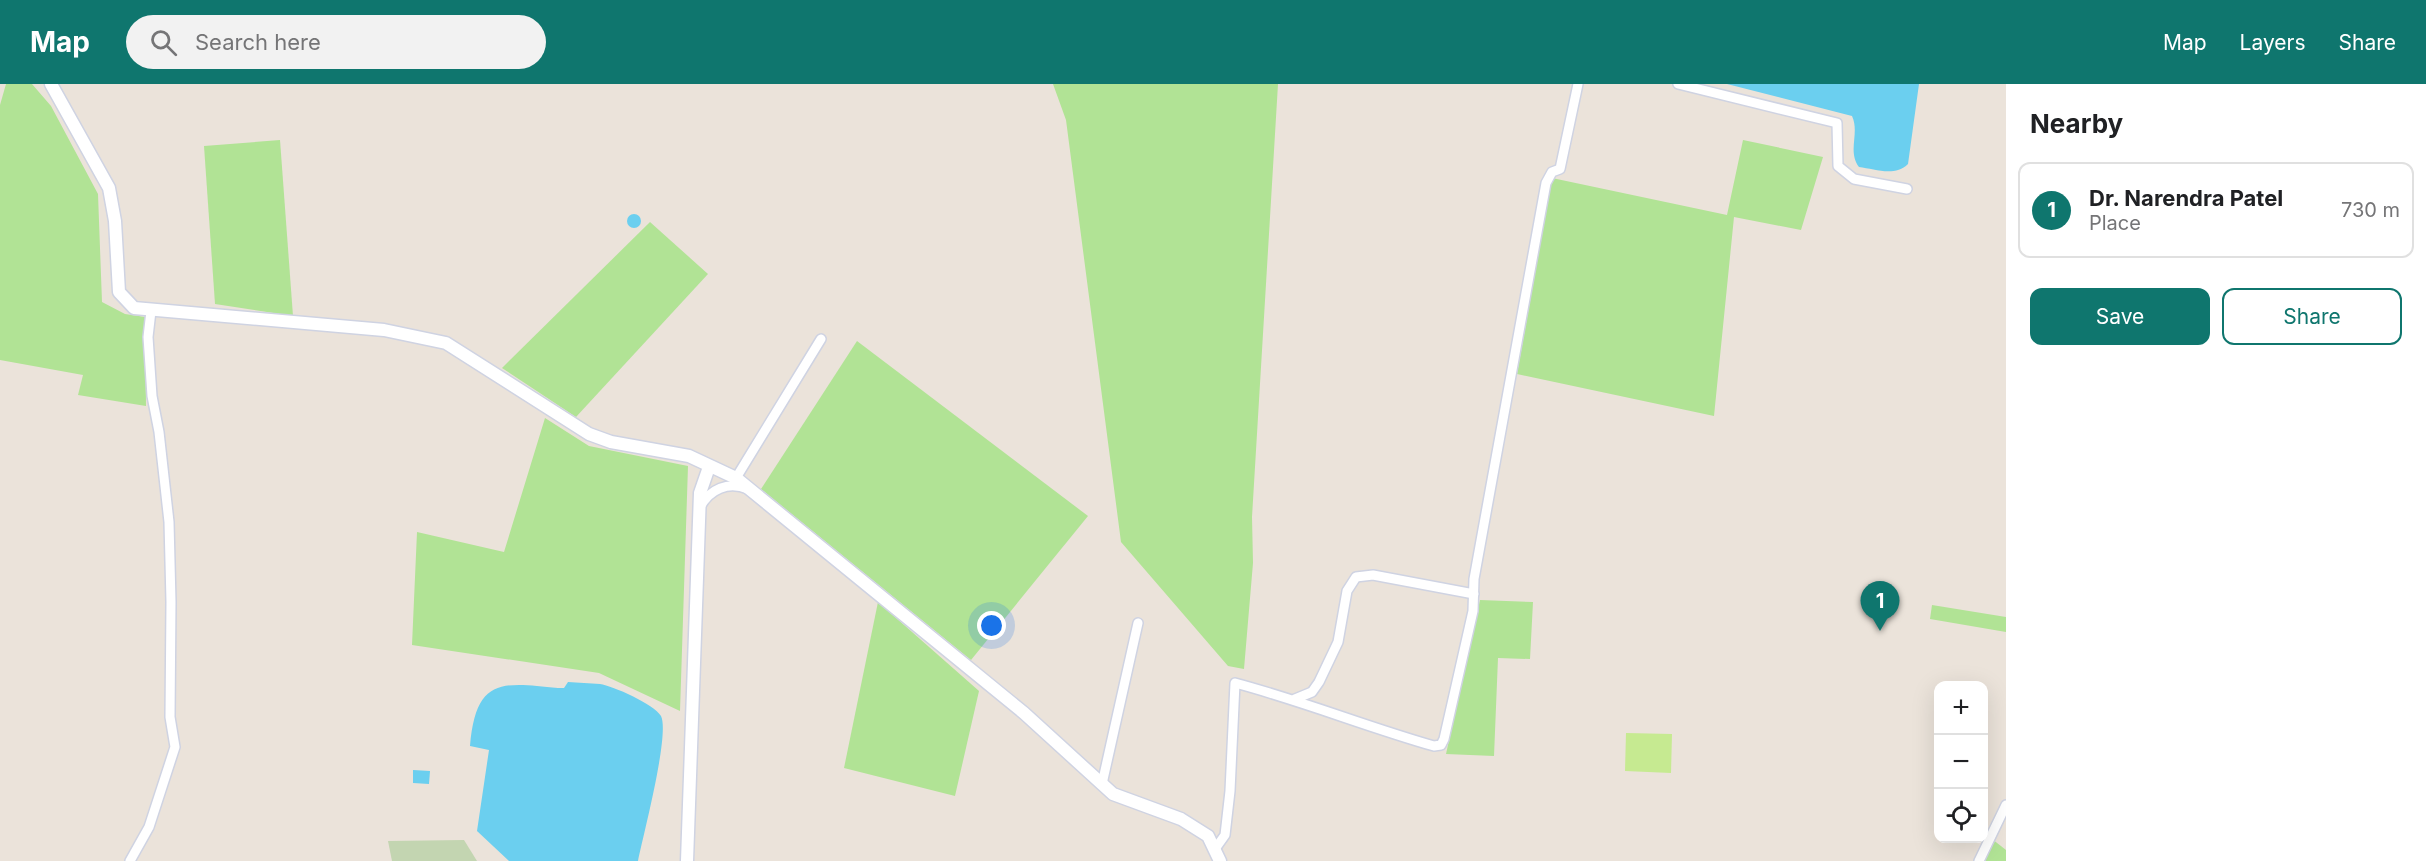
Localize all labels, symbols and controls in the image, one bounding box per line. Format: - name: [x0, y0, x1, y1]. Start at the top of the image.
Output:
- search box: [126, 15, 546, 69]
- text: Map: [30, 25, 90, 59]
- icon: search: [147, 26, 180, 59]
- text: Search here: [195, 29, 321, 55]
- text: Map: [2163, 30, 2207, 55]
- text: Layers: [2240, 30, 2306, 55]
- text: Share: [2339, 30, 2396, 55]
- text: Nearby: [2030, 108, 2123, 139]
- text: Dr. Narendra Patel: [2089, 185, 2283, 211]
- text: 1: [2047, 198, 2056, 222]
- text: 730 m: [2341, 198, 2400, 222]
- text: Place: [2089, 211, 2141, 235]
- button: Save: [2030, 288, 2210, 345]
- button: Share: [2222, 288, 2402, 345]
- pin: 1: [1860, 582, 1900, 631]
- your location: [977, 611, 1006, 640]
- map controls: [1934, 681, 1988, 843]
- button: +: [1934, 681, 1988, 735]
- button: −: [1934, 735, 1988, 789]
- button: locate: [1934, 789, 1988, 843]

